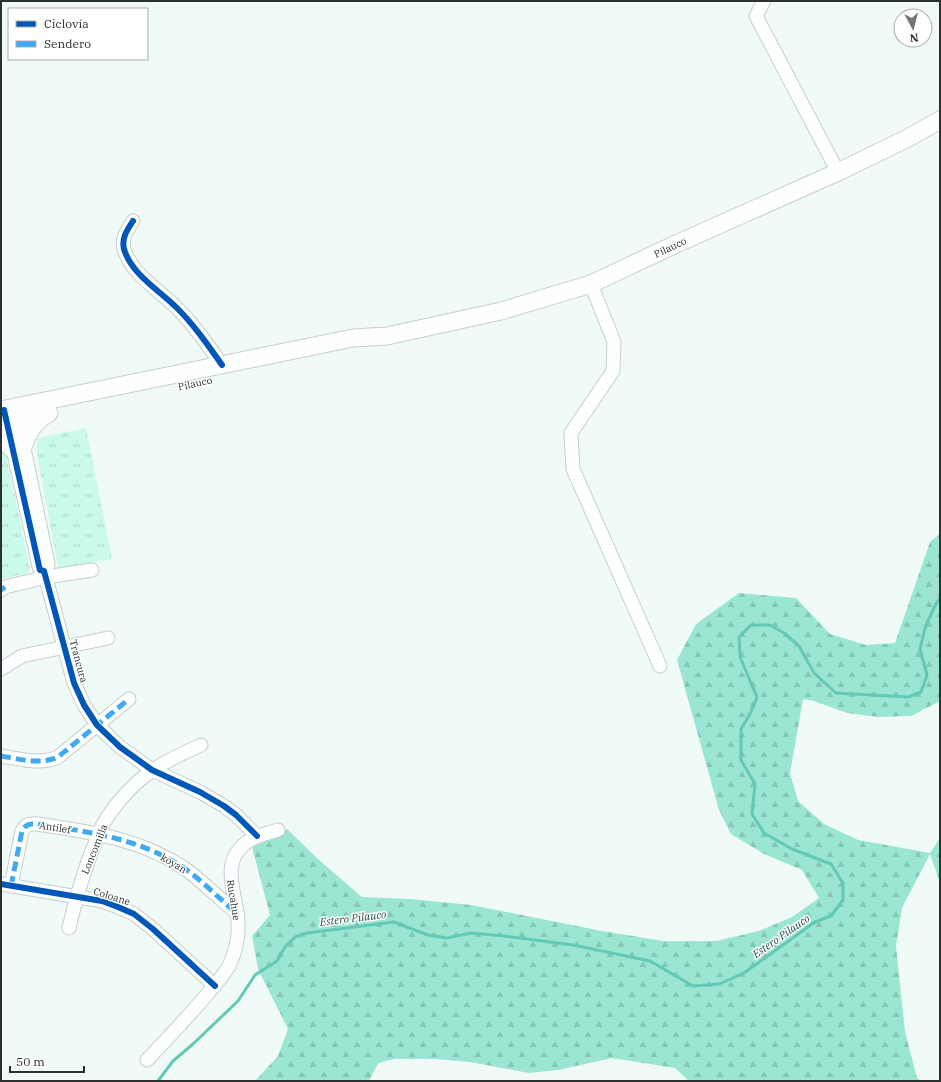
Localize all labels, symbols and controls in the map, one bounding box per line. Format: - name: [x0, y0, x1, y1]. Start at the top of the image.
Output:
- legend: [8, 8, 148, 60]
- north arrow: [893, 8, 933, 48]
- text: Ciclovía: [44, 16, 89, 31]
- text: N: [909, 30, 919, 45]
- text: Sendero: [44, 36, 91, 51]
- street label: Pilauco: [652, 234, 689, 261]
- street label: Pilauco: [177, 373, 214, 393]
- street label: Trancura: [67, 638, 91, 685]
- street label: Antilef: [38, 819, 72, 836]
- street label: Loncomilla: [79, 822, 111, 876]
- street label: koyan: [158, 851, 190, 877]
- street label: Rucahue: [224, 879, 243, 921]
- street label: Coloane: [92, 885, 132, 908]
- water label: Estero Pilauco: [318, 907, 388, 929]
- water label: Estero Pilauco: [749, 911, 813, 961]
- scale bar: [10, 1048, 84, 1074]
- text: 50 m: [16, 1054, 45, 1069]

